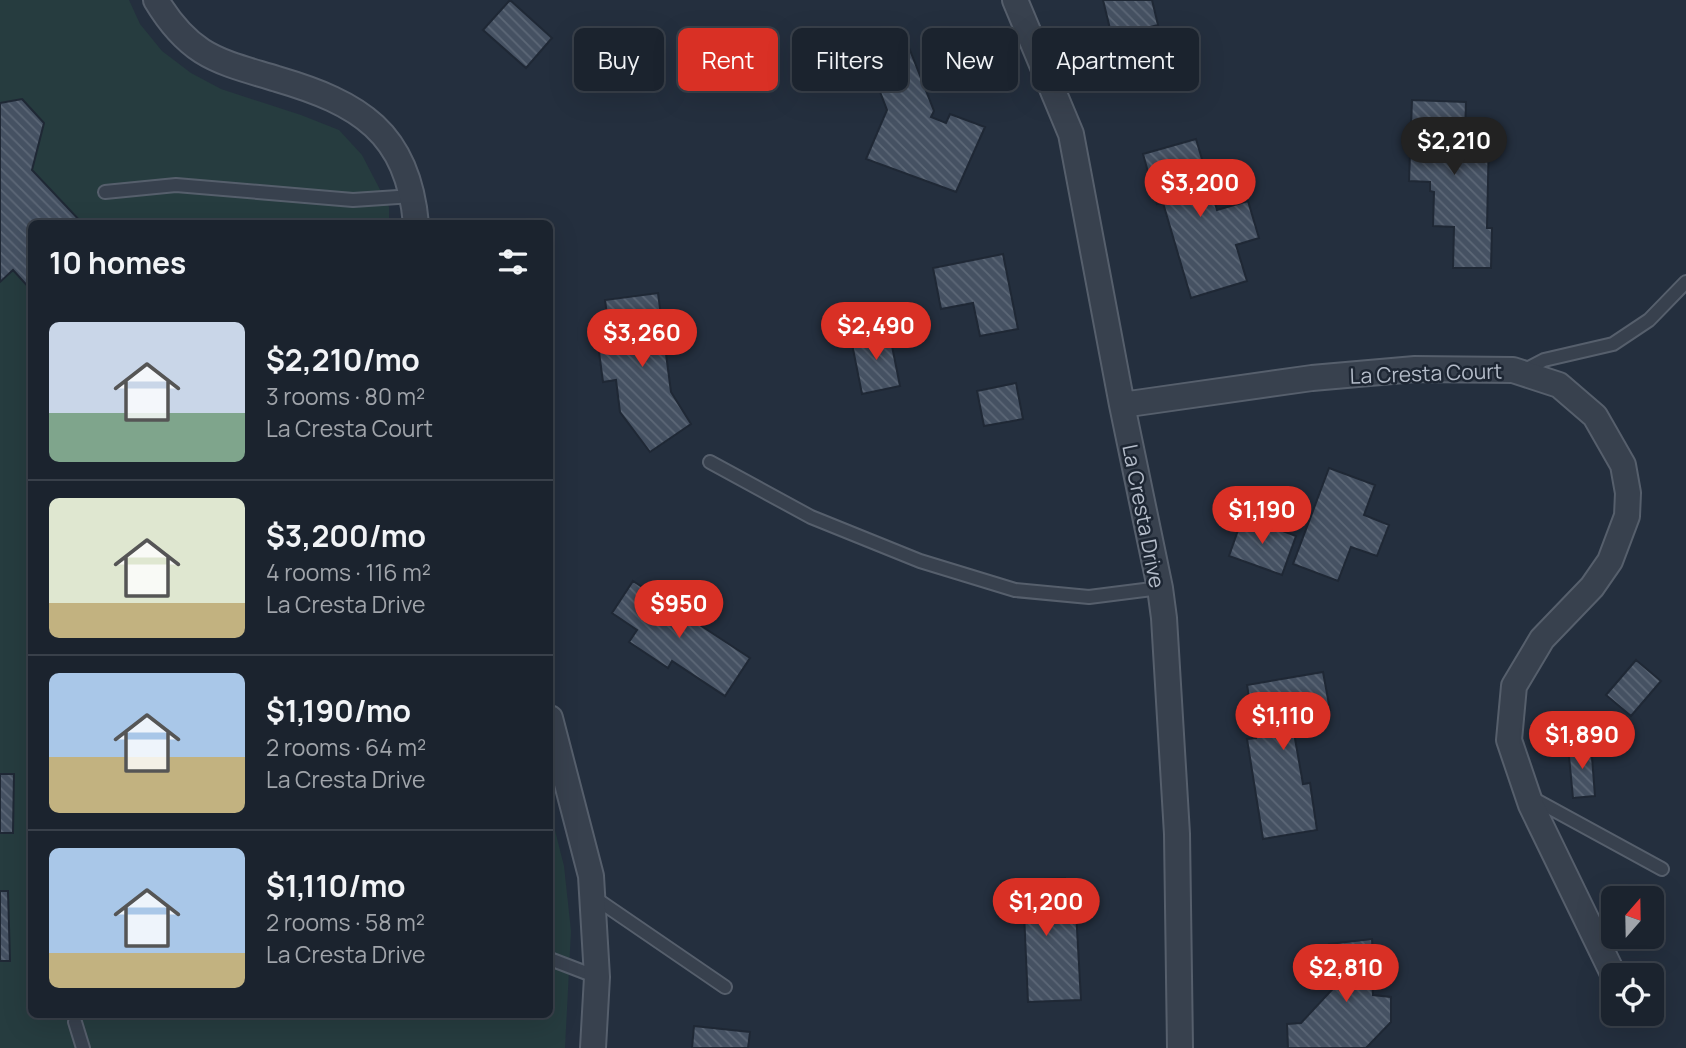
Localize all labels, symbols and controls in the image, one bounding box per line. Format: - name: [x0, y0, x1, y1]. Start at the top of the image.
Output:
- chip: Buy: [574, 28, 664, 91]
- chip: Rent: [678, 28, 778, 91]
- chip: Filters: [792, 28, 908, 91]
- chip: New: [922, 28, 1018, 91]
- chip: Apartment: [1032, 28, 1199, 91]
- pin: $2,210: [1397, 118, 1511, 177]
- text: $2,210: [1417, 124, 1491, 156]
- pin: $3,200: [1143, 160, 1257, 219]
- text: $3,200: [1161, 166, 1239, 198]
- text: 10 homes: [49, 242, 186, 283]
- icon: filters: [494, 243, 532, 281]
- pin: $2,490: [819, 302, 933, 362]
- text: $2,490: [837, 309, 915, 341]
- pin: $3,260: [585, 310, 699, 369]
- text: $3,260: [603, 316, 681, 348]
- text: $2,210/mo: [266, 339, 420, 380]
- icon: home: [105, 350, 189, 434]
- street label: La Cresta Court: [1349, 356, 1503, 390]
- text: 3 rooms · 80 m²: [266, 380, 425, 412]
- text: La Cresta Court: [266, 412, 433, 444]
- street label: La Cresta Drive: [1116, 442, 1172, 590]
- pin: $1,190: [1205, 486, 1319, 546]
- text: $1,190: [1228, 493, 1296, 525]
- text: $3,200/mo: [266, 515, 426, 556]
- icon: home: [105, 526, 189, 610]
- text: 4 rooms · 116 m²: [266, 556, 431, 588]
- pin: $950: [638, 580, 720, 640]
- text: $950: [650, 587, 708, 619]
- text: La Cresta Drive: [266, 588, 426, 620]
- text: $1,190/mo: [266, 690, 411, 731]
- pin: $1,110: [1226, 692, 1340, 752]
- text: $1,110: [1251, 699, 1315, 731]
- icon: home: [105, 701, 189, 785]
- pin: $1,890: [1525, 712, 1639, 771]
- text: $1,890: [1545, 718, 1619, 750]
- text: 2 rooms · 64 m²: [266, 731, 426, 763]
- text: La Cresta Drive: [266, 763, 426, 795]
- text: $1,110/mo: [266, 865, 406, 906]
- icon: home: [105, 876, 189, 960]
- pin: $1,200: [989, 878, 1103, 938]
- text: $1,200: [1009, 885, 1083, 917]
- north arrow: [1601, 886, 1664, 948]
- map controls: [1601, 886, 1664, 1026]
- text: 2 rooms · 58 m²: [266, 906, 425, 938]
- text: La Cresta Drive: [266, 938, 426, 970]
- pin: $2,810: [1289, 944, 1403, 1004]
- text: $2,810: [1309, 951, 1383, 983]
- button: locate: [1601, 963, 1664, 1026]

